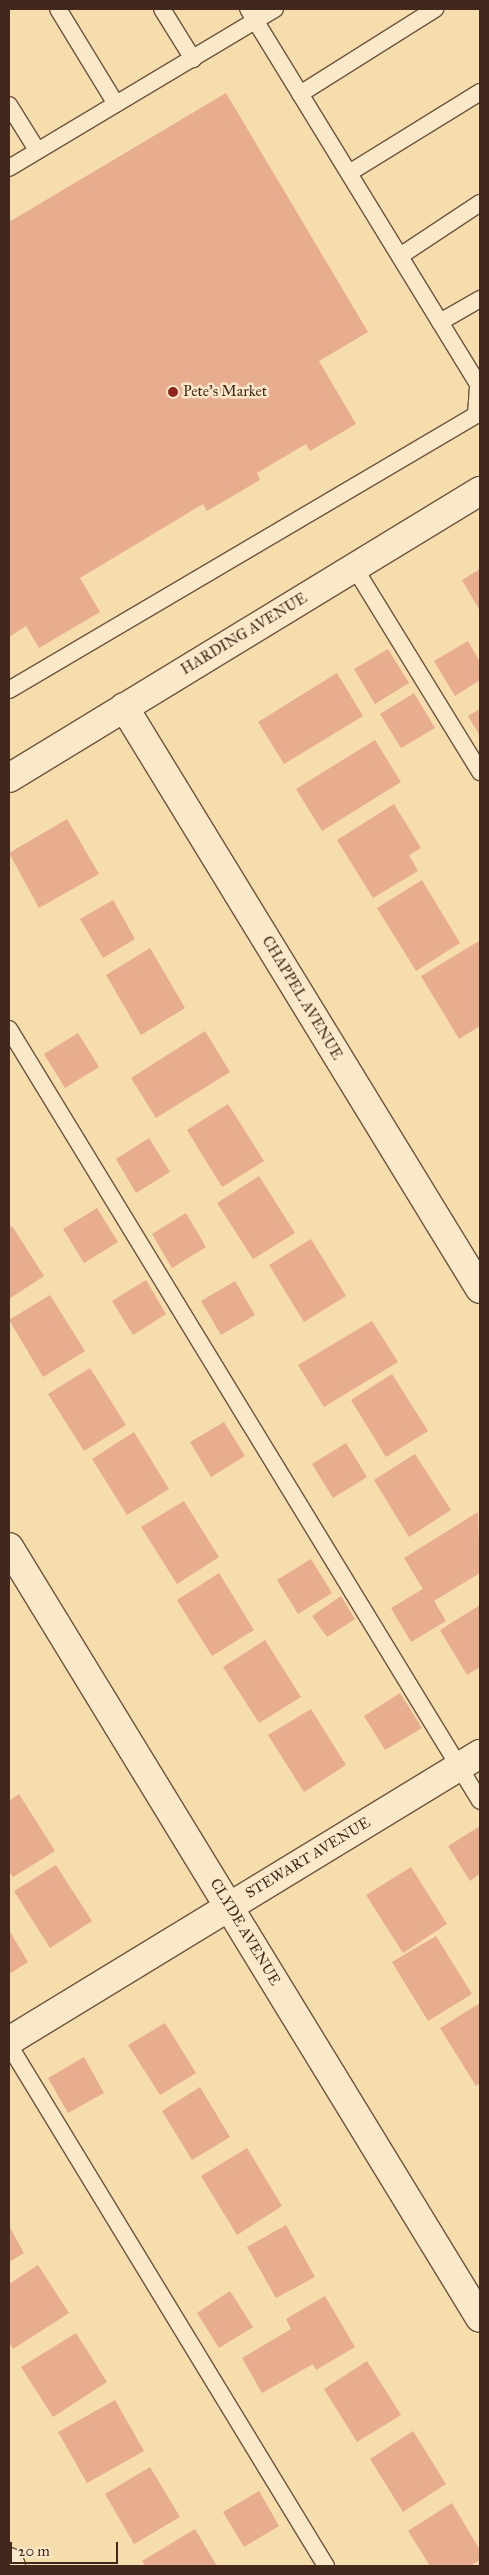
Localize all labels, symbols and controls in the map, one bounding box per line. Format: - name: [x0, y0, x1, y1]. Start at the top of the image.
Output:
- place label: Pete's Market: [183, 383, 267, 401]
- marker: Pete's Market: [167, 386, 179, 398]
- street label: HARDING AVENUE: [178, 589, 310, 679]
- street label: CHAPPEL AVENUE: [258, 933, 346, 1063]
- street label: STEWART AVENUE: [242, 1814, 374, 1902]
- street label: CLYDE AVENUE: [206, 1875, 284, 1989]
- scale bar: [12, 2532, 120, 2564]
- text: 20 m: [18, 2542, 50, 2560]

